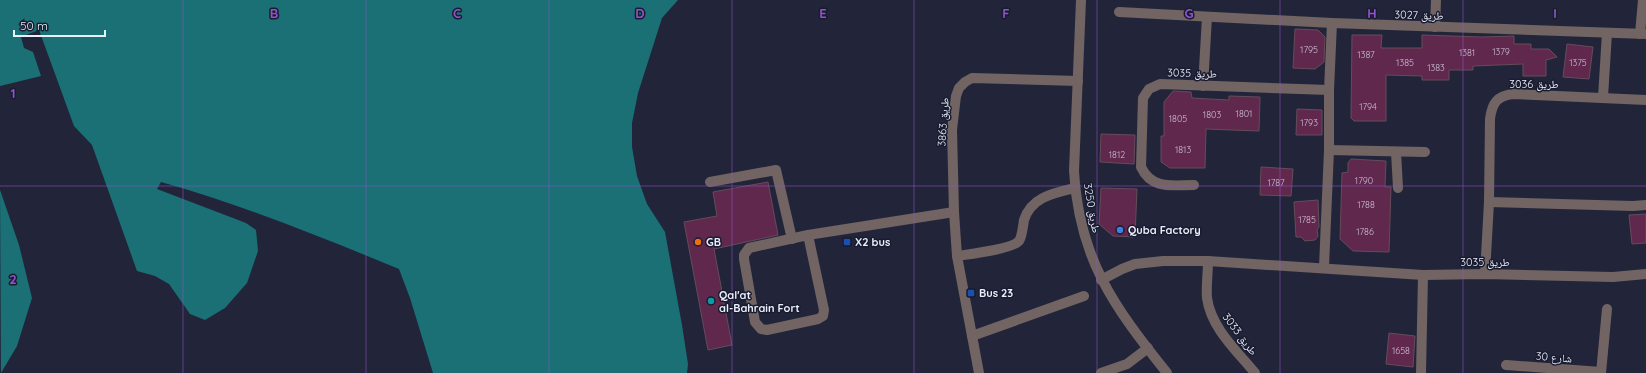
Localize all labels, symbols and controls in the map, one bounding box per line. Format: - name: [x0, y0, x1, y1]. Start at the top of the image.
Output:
- text: B: [270, 5, 278, 21]
- text: C: [453, 5, 461, 21]
- text: D: [635, 5, 645, 21]
- text: E: [819, 5, 827, 21]
- text: F: [1002, 5, 1010, 21]
- text: G: [1184, 5, 1194, 21]
- text: H: [1367, 5, 1377, 21]
- text: I: [1553, 5, 1557, 21]
- street label: طريق 3027: [1394, 7, 1444, 23]
- scale bar: [14, 12, 105, 38]
- text: 50 m: [20, 18, 48, 33]
- house number: 1795: [1300, 44, 1318, 55]
- house number: 1379: [1492, 46, 1510, 57]
- house number: 1381: [1459, 47, 1475, 58]
- house number: 1387: [1357, 49, 1375, 60]
- house number: 1385: [1396, 57, 1414, 68]
- house number: 1375: [1569, 57, 1587, 68]
- house number: 1383: [1427, 62, 1445, 73]
- street label: طريق 3035: [1167, 65, 1217, 81]
- street label: طريق 3036: [1509, 77, 1559, 91]
- text: 1: [10, 85, 16, 101]
- street label: طريق 3863: [934, 97, 952, 147]
- house number: 1794: [1359, 101, 1377, 112]
- house number: 1801: [1236, 108, 1252, 119]
- house number: 1803: [1203, 109, 1221, 120]
- house number: 1805: [1169, 113, 1187, 124]
- house number: 1793: [1300, 117, 1318, 128]
- house number: 1813: [1175, 144, 1191, 155]
- house number: 1812: [1109, 149, 1125, 160]
- house number: 1790: [1355, 175, 1373, 186]
- house number: 1787: [1267, 177, 1285, 188]
- street label: طريق 3250: [1081, 182, 1103, 234]
- house number: 1788: [1357, 199, 1375, 210]
- house number: 1785: [1298, 214, 1316, 225]
- place label: Quba Factory: [1128, 223, 1201, 237]
- marker: Quba Factory: [1115, 225, 1125, 235]
- house number: 1786: [1356, 226, 1374, 237]
- place label: GB: [706, 235, 721, 249]
- place label: X2 bus: [855, 235, 890, 249]
- marker: GB: [693, 237, 703, 247]
- marker: X2 bus: [842, 237, 852, 247]
- street label: طريق 3035: [1460, 255, 1510, 269]
- text: 2: [9, 271, 17, 287]
- place label: Bus 23: [979, 286, 1013, 300]
- place label: Qal'at al-Bahrain Fort: [719, 288, 800, 315]
- marker: Bus 23: [966, 288, 976, 298]
- marker: Qal'at al-Bahrain Fort: [706, 296, 716, 306]
- street label: طريق 3033: [1220, 310, 1260, 358]
- house number: 1658: [1392, 345, 1410, 356]
- street label: شارع 30: [1535, 348, 1573, 366]

